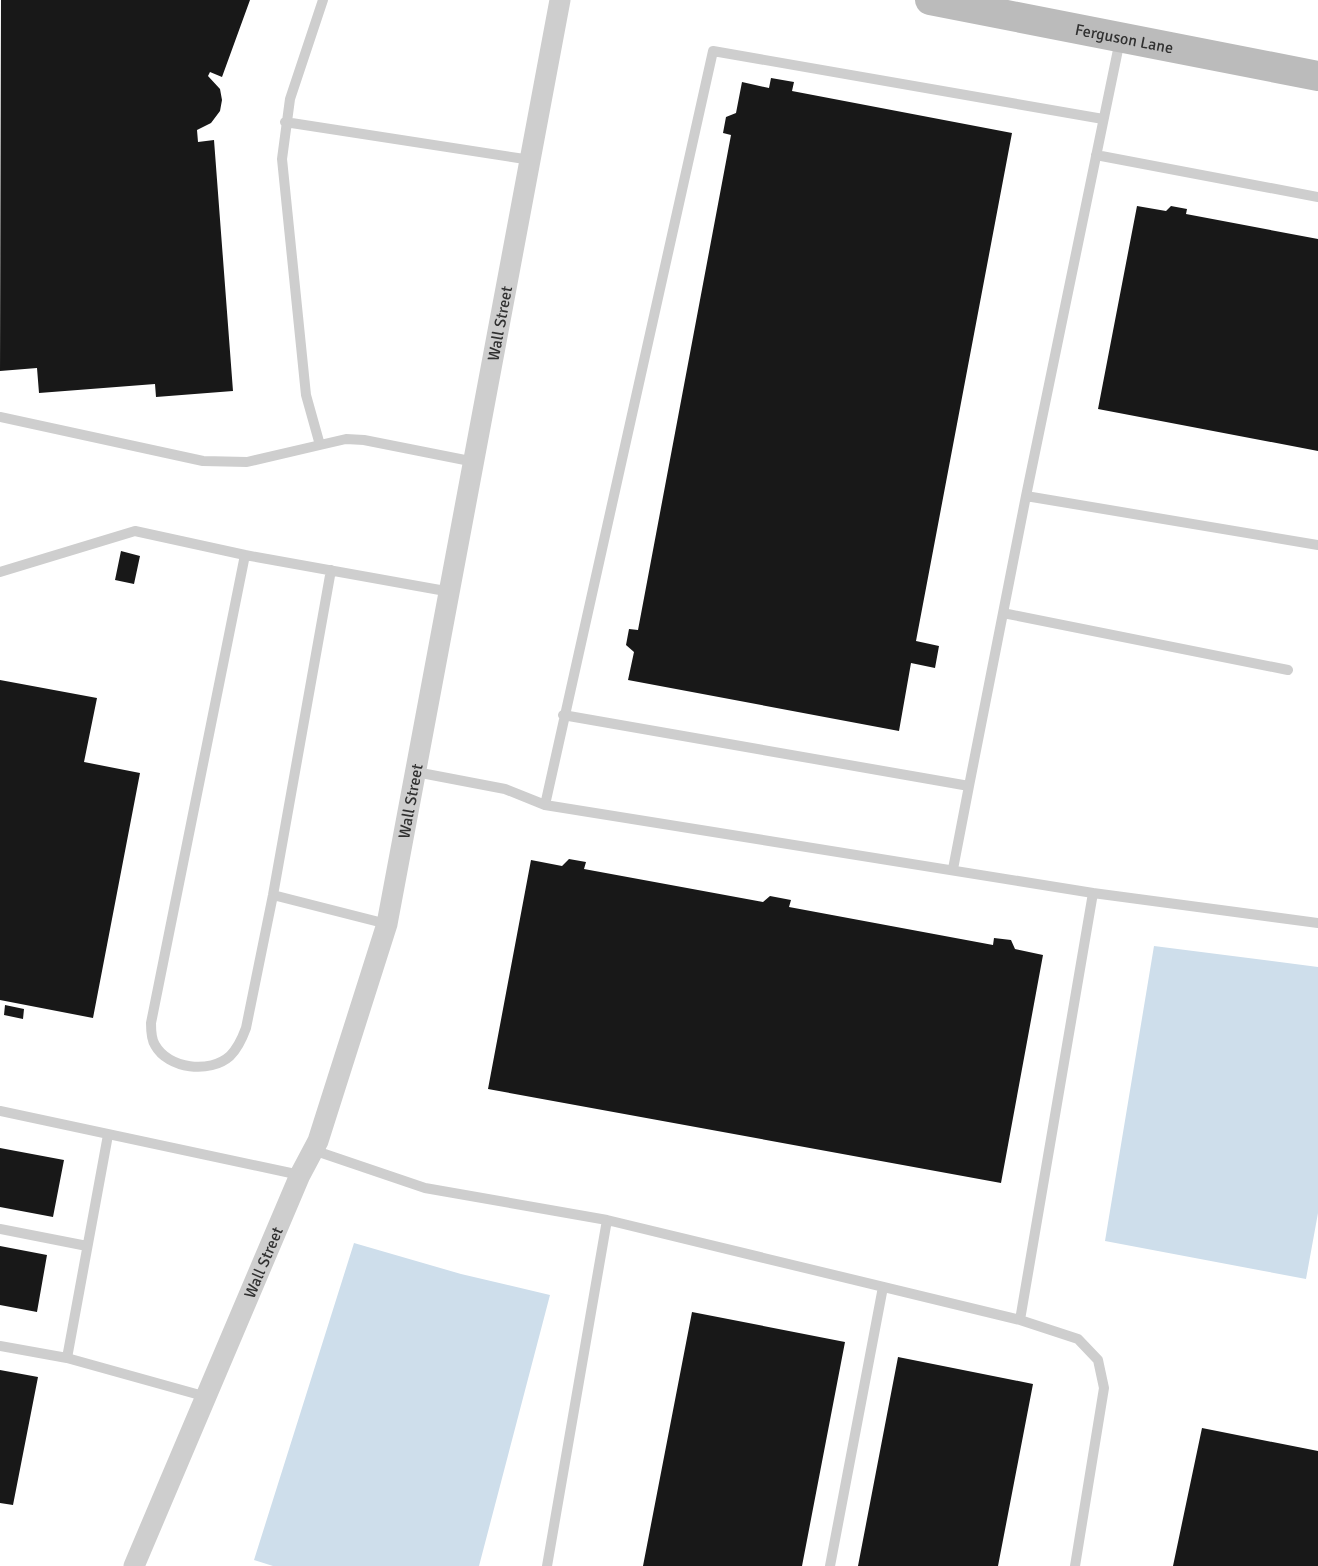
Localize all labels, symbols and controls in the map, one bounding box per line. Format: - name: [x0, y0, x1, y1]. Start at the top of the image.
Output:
- street label: Ferguson Lane: [1073, 20, 1175, 58]
- street label: Wall Street: [484, 284, 517, 363]
- street label: Wall Street: [394, 762, 428, 840]
- street label: Wall Street: [240, 1224, 288, 1301]

